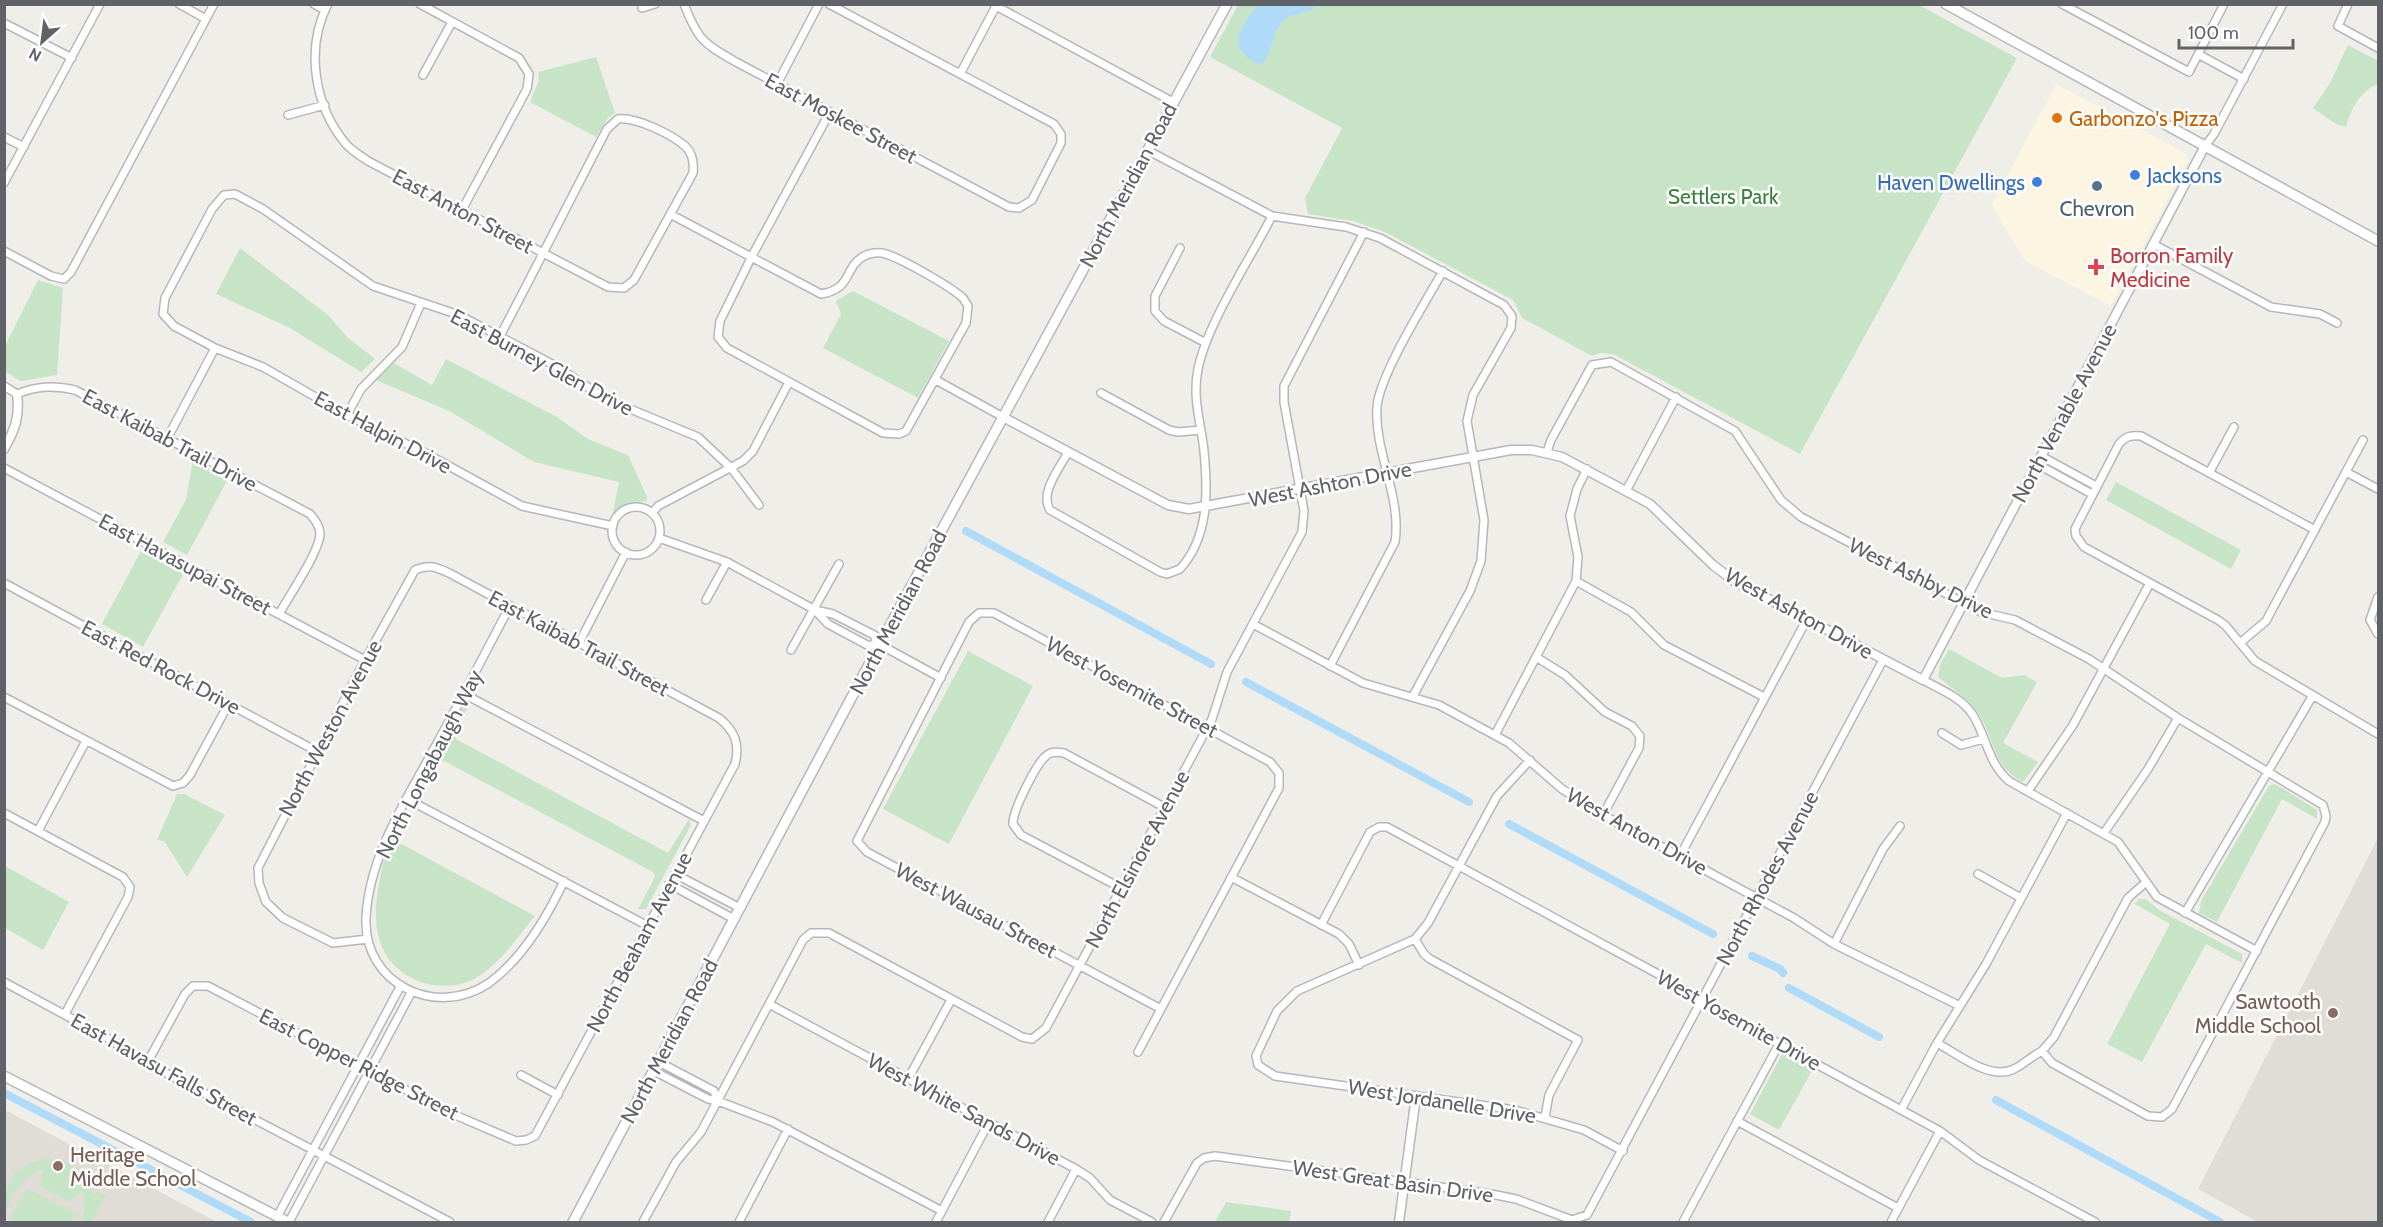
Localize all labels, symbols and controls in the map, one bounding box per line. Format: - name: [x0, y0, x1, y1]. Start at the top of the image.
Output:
- north arrow: [12, 12, 72, 72]
- scale bar: [2179, 12, 2293, 50]
- text: 100 m: [2188, 22, 2239, 44]
- text: N: [26, 44, 45, 66]
- street label: East Moskee Street: [761, 67, 921, 169]
- street label: North Meridian Road: [1074, 98, 1182, 272]
- place label: Garbonzo's Pizza: [2069, 106, 2219, 131]
- marker: Garbonzo's Pizza: [2050, 111, 2064, 125]
- street label: East Anton Street: [388, 163, 538, 259]
- place label: Jacksons: [2146, 163, 2222, 188]
- marker: Jacksons: [2128, 168, 2142, 182]
- place label: Haven Dwellings: [1877, 170, 2025, 195]
- marker: Haven Dwellings: [2030, 175, 2044, 189]
- marker: Chevron: [2090, 179, 2104, 193]
- park label: Settlers Park: [1668, 184, 1779, 209]
- place label: Chevron: [2060, 196, 2134, 221]
- place label: Borron Family Medicine: [2110, 243, 2234, 292]
- marker: Borron Family Medicine: [2087, 258, 2105, 276]
- street label: East Burney Glen Drive: [446, 303, 638, 421]
- street label: North Venable Avenue: [2006, 319, 2122, 507]
- street label: East Kaibab Trail Drive: [79, 383, 262, 497]
- street label: East Halpin Drive: [310, 385, 456, 479]
- street label: West Ashton Drive: [1247, 456, 1414, 512]
- street label: East Havasupai Street: [95, 508, 275, 620]
- street label: North Meridian Road: [844, 525, 952, 699]
- street label: West Ashby Drive: [1845, 532, 1997, 624]
- street label: West Ashton Drive: [1721, 562, 1878, 664]
- street label: East Kaibab Trail Street: [484, 585, 674, 701]
- street label: East Red Rock Drive: [77, 615, 245, 720]
- street label: West Yosemite Street: [1042, 631, 1222, 743]
- street label: North Weston Avenue: [273, 635, 387, 820]
- street label: North Longabaugh Way: [371, 665, 488, 863]
- street label: North Elsinore Avenue: [1080, 766, 1194, 952]
- street label: West Anton Drive: [1562, 782, 1712, 880]
- street label: North Rhodes Avenue: [1710, 786, 1824, 969]
- street label: North Beaham Avenue: [581, 847, 697, 1036]
- street label: West Wausau Street: [891, 857, 1061, 963]
- street label: North Meridian Road: [615, 954, 723, 1128]
- street label: West Yosemite Drive: [1653, 964, 1826, 1076]
- place label: Sawtooth Middle School: [2195, 989, 2321, 1038]
- street label: East Copper Ridge Street: [255, 1003, 463, 1125]
- marker: Sawtooth Middle School: [2326, 1006, 2340, 1020]
- street label: East Havasu Falls Street: [67, 1008, 261, 1130]
- street label: West White Sands Drive: [863, 1048, 1065, 1171]
- street label: West Jordanelle Drive: [1346, 1074, 1538, 1128]
- place label: Heritage Middle School: [70, 1142, 196, 1191]
- street label: West Great Basin Drive: [1291, 1155, 1495, 1207]
- marker: Heritage Middle School: [51, 1159, 65, 1173]

